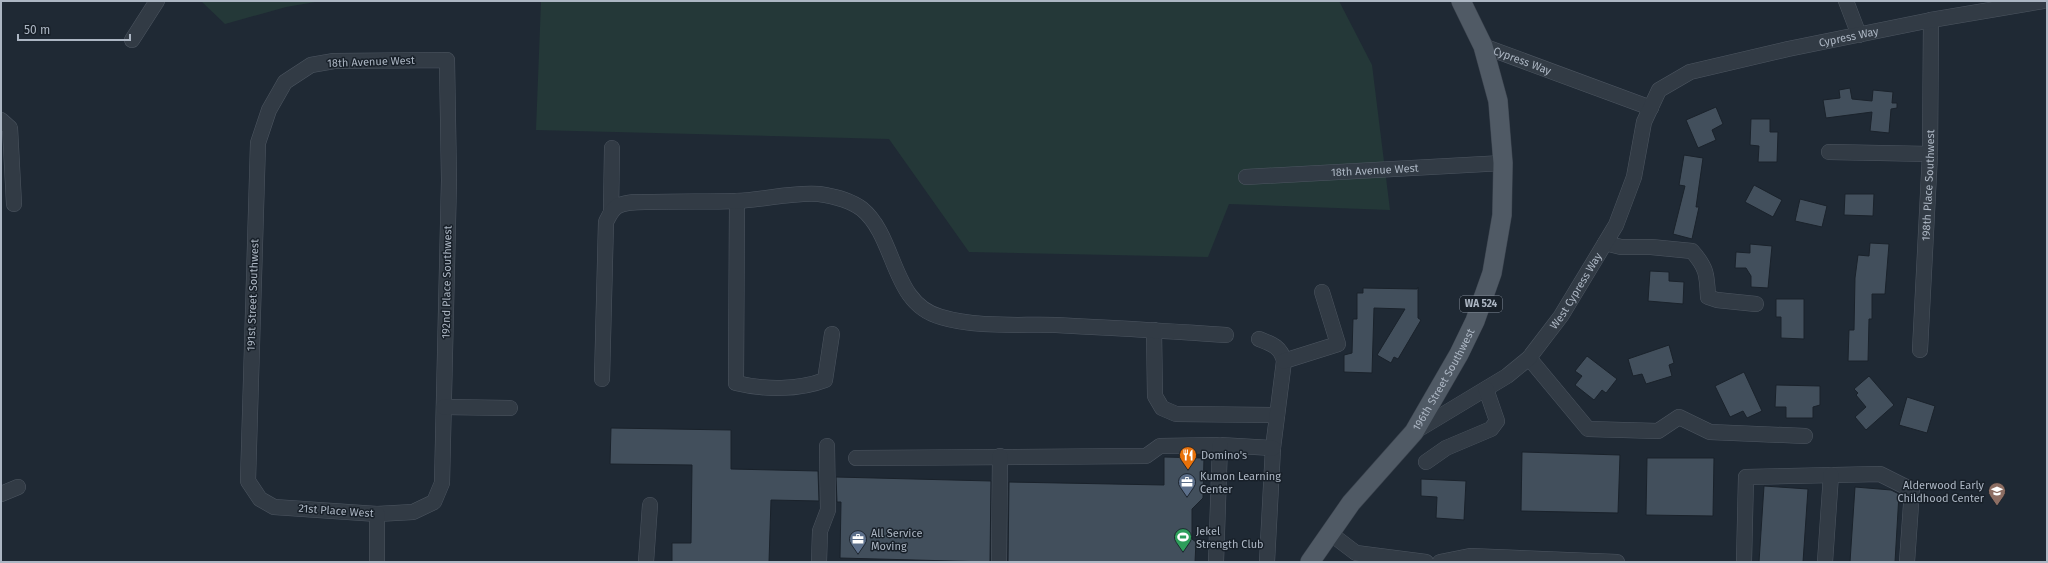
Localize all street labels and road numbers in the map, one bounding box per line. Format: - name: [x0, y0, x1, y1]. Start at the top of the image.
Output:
- street label: Cypress Way: [1818, 24, 1880, 49]
- street label: Cypress Way: [1492, 44, 1554, 77]
- street label: 18th Avenue West: [327, 54, 415, 70]
- street label: 198th Place Southwest: [1919, 129, 1937, 241]
- street label: 18th Avenue West: [1331, 161, 1419, 179]
- street label: 192nd Place Southwest: [440, 225, 454, 339]
- street label: 191st Street Southwest: [245, 239, 261, 351]
- street label: West Cypress Way: [1547, 250, 1605, 332]
- road number: WA 524: [1460, 296, 1502, 312]
- street label: 196th Street Southwest: [1410, 326, 1477, 433]
- street label: 21st Place West: [298, 502, 374, 520]

